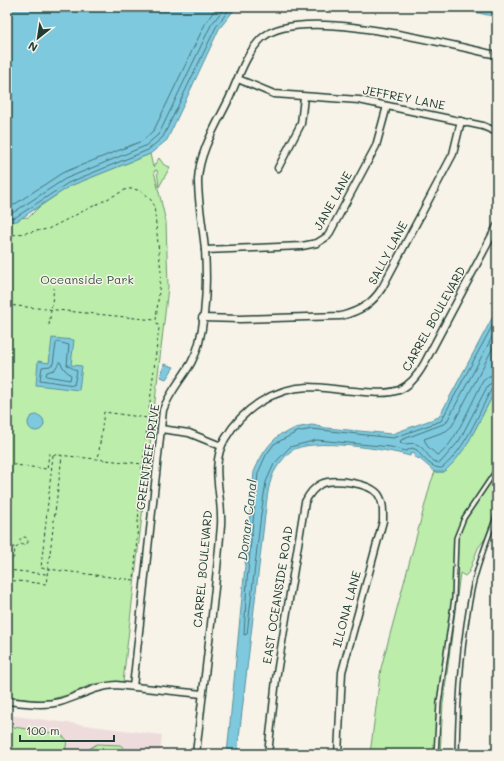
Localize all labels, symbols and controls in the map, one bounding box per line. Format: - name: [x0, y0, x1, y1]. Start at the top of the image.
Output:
- north arrow: [18, 18, 58, 58]
- text: N: [25, 39, 40, 56]
- street label: JEFFREY LANE: [362, 81, 447, 113]
- street label: JANE LANE: [309, 168, 355, 233]
- street label: SALLY LANE: [364, 218, 411, 287]
- street label: CARREL BOULEVARD: [398, 263, 469, 374]
- park label: Oceanside Park: [40, 271, 134, 287]
- street label: GREENTREE DRIVE: [132, 403, 162, 511]
- water label: Domar Canal: [233, 478, 260, 562]
- street label: CARREL BOULEVARD: [189, 510, 215, 628]
- street label: EAST OCEANSIDE ROAD: [258, 525, 296, 665]
- street label: ILLONA LANE: [328, 569, 364, 649]
- scale bar: [20, 717, 114, 743]
- text: 100 m: [26, 722, 60, 738]

